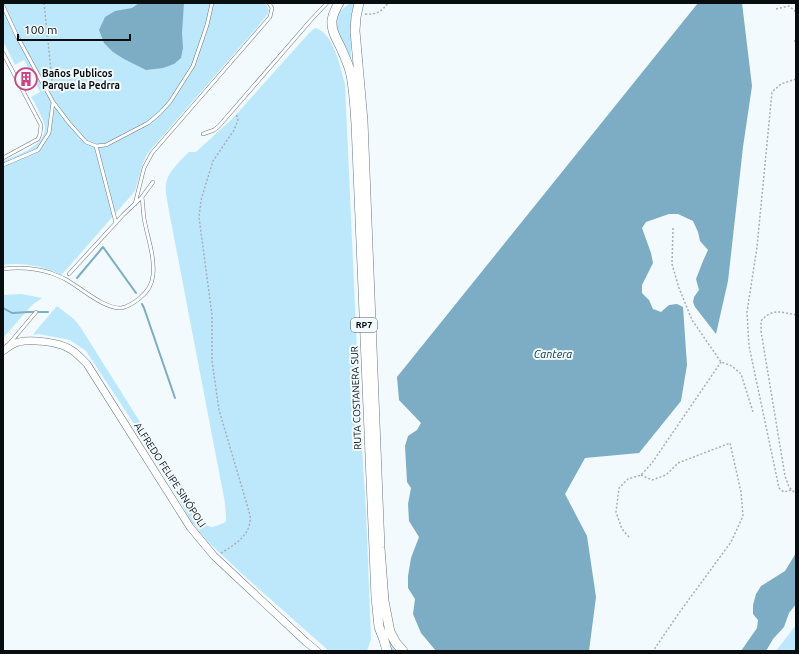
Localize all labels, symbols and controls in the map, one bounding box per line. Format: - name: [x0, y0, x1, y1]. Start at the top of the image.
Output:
- scale bar: [18, 16, 130, 42]
- text: 100 m: [24, 23, 57, 36]
- building icon: Baños Publicos Parque la Pedrra: [13, 66, 39, 92]
- place label: Baños Publicos Parque la Pedrra: [42, 68, 120, 91]
- road number: RP7: [351, 318, 377, 332]
- street label: RUTA COSTANERA SUR: [349, 346, 363, 450]
- water label: Cantera: [534, 348, 572, 360]
- street label: ALFREDO FELIPE SINÓPOLI: [132, 420, 209, 529]

